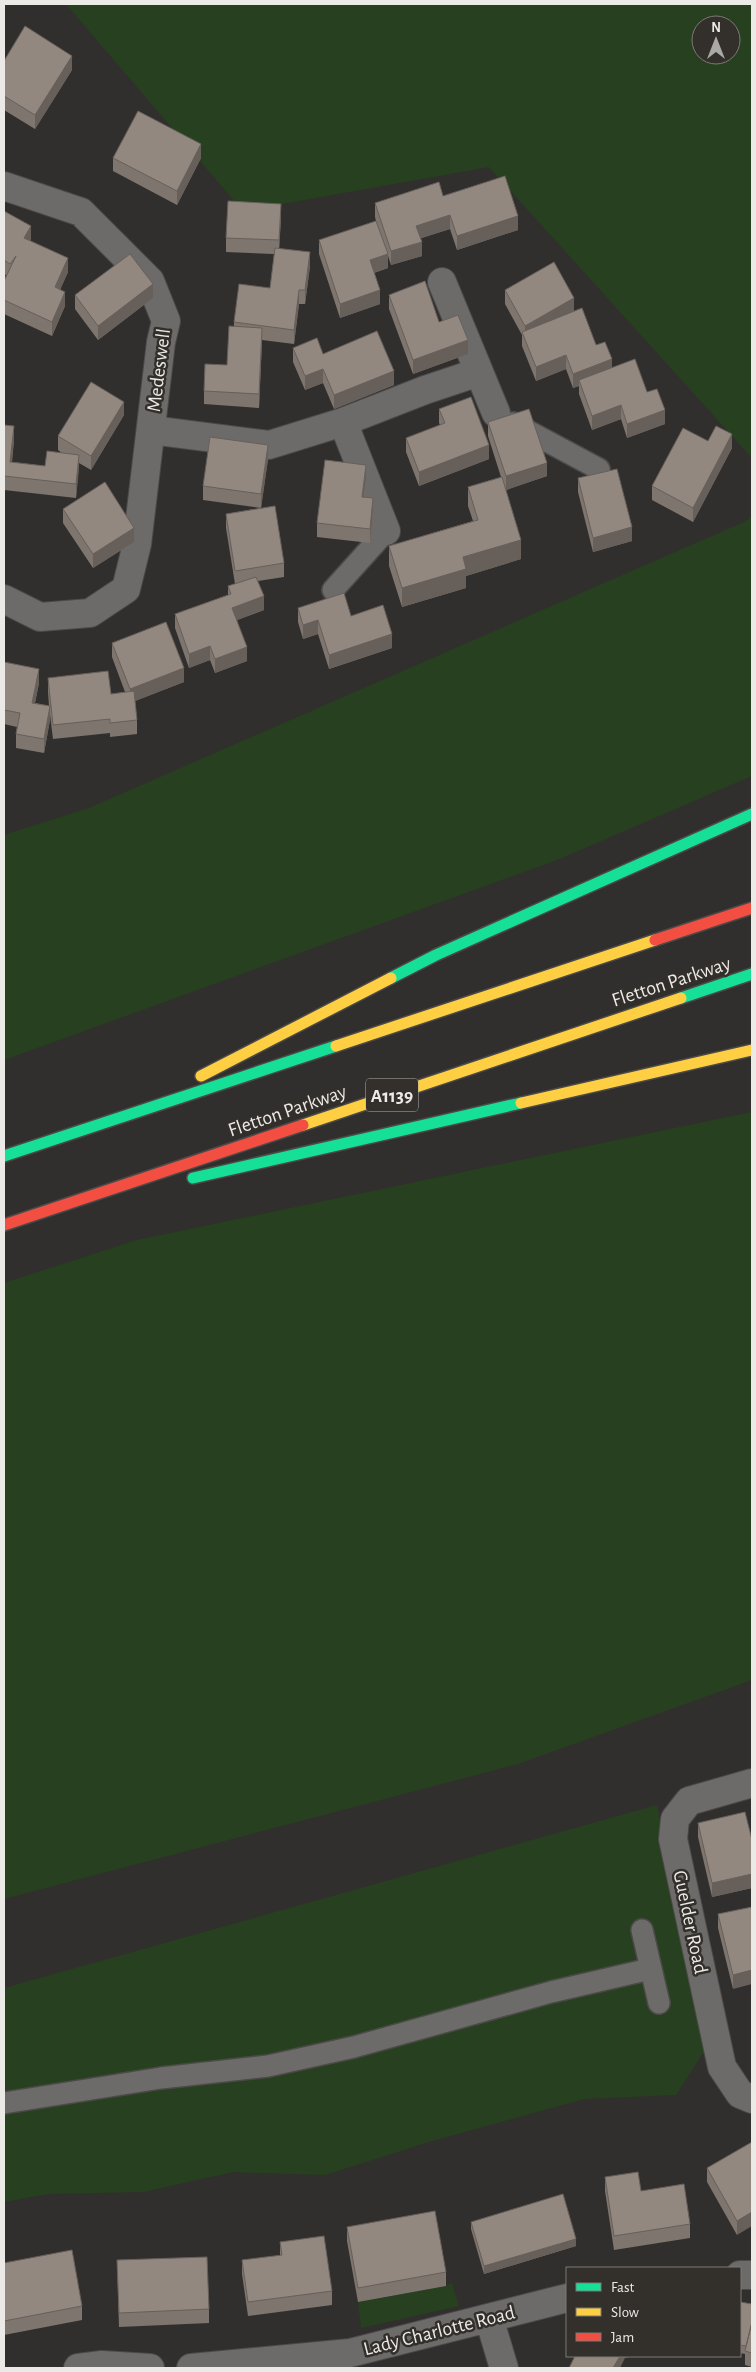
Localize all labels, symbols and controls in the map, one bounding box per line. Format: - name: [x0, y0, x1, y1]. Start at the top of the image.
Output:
- north arrow: [691, 15, 741, 65]
- text: N: [711, 21, 721, 35]
- street label: Medeswell: [144, 327, 174, 413]
- street label: Fletton Parkway: [609, 953, 734, 1011]
- road number: A1139: [366, 1078, 418, 1112]
- street label: Fletton Parkway: [226, 1081, 350, 1141]
- street label: Guelder Road: [669, 1869, 711, 1976]
- legend: [566, 2267, 741, 2357]
- text: Fast: [611, 2280, 635, 2295]
- street label: Lady Charlotte Road: [361, 2302, 517, 2359]
- text: Slow: [611, 2305, 639, 2320]
- text: Jam: [611, 2330, 634, 2345]

